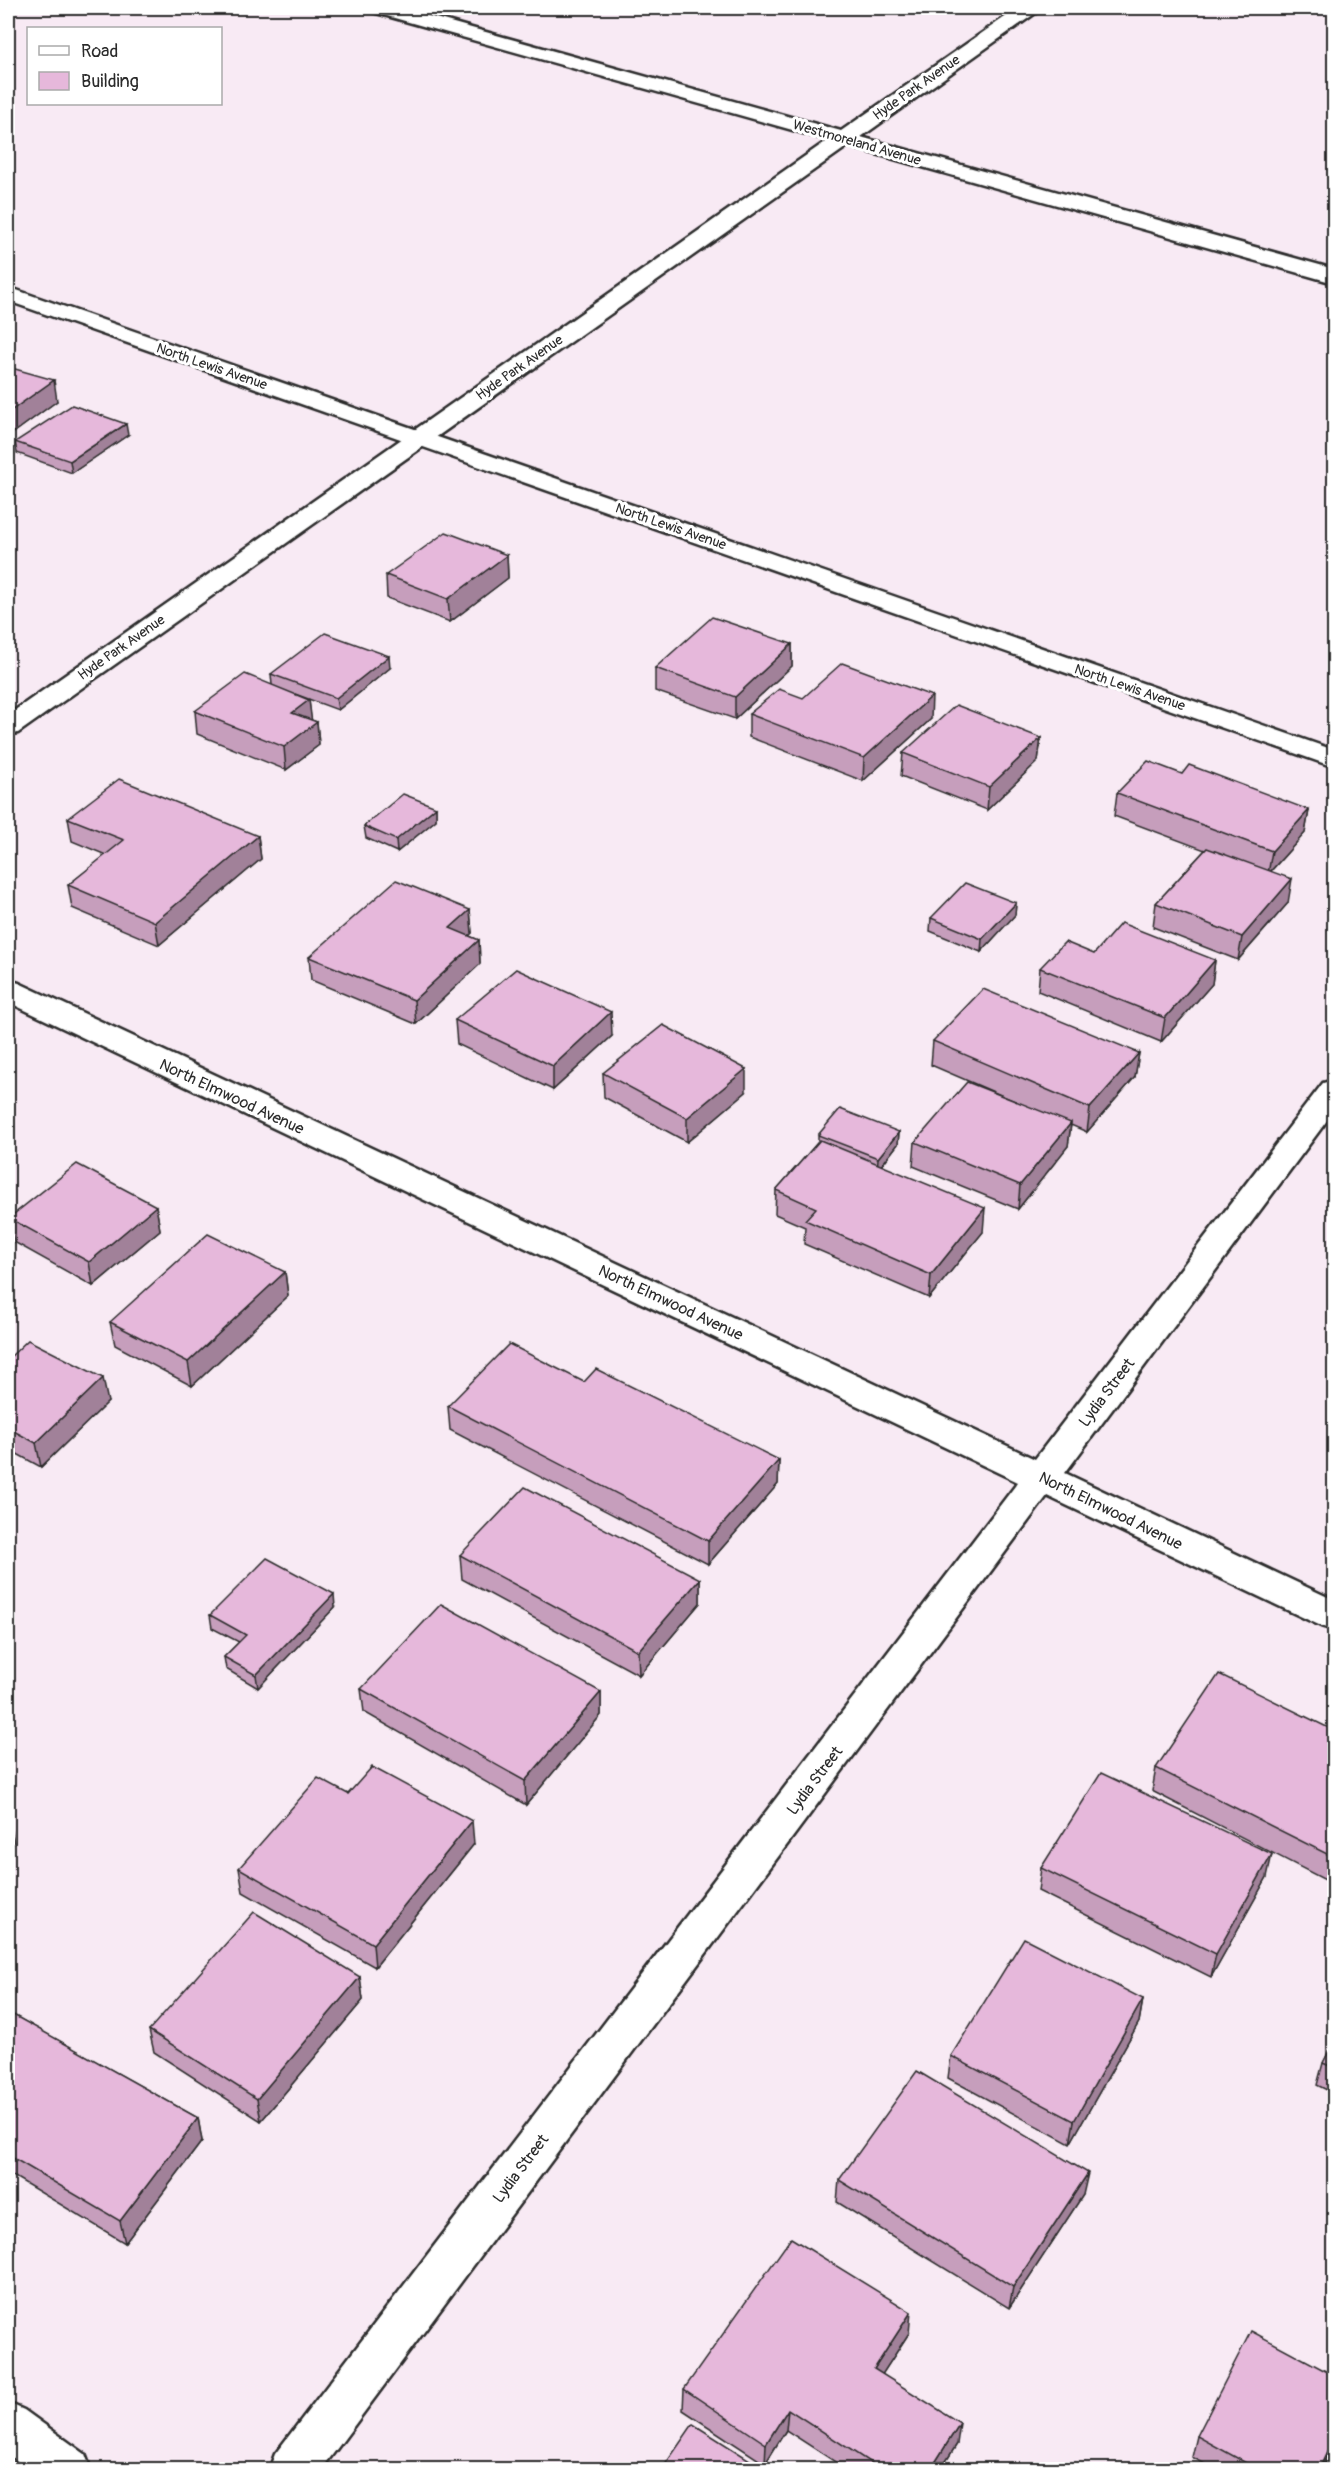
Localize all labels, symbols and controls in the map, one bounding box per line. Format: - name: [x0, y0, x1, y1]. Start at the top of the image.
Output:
- legend: [27, 27, 222, 105]
- text: Road: [81, 40, 118, 63]
- street label: Hyde Park Avenue: [869, 51, 963, 124]
- text: Building: [81, 70, 139, 93]
- street label: Westmoreland Avenue: [791, 116, 923, 169]
- street label: Hyde Park Avenue: [472, 331, 566, 404]
- street label: North Lewis Avenue: [154, 340, 270, 393]
- street label: North Lewis Avenue: [613, 500, 729, 553]
- street label: Hyde Park Avenue: [74, 611, 168, 684]
- street label: North Lewis Avenue: [1072, 661, 1188, 714]
- street label: North Elmwood Avenue: [156, 1055, 307, 1139]
- street label: North Elmwood Avenue: [595, 1261, 746, 1345]
- street label: Lydia Street: [1074, 1354, 1139, 1431]
- street label: North Elmwood Avenue: [1035, 1467, 1186, 1554]
- street label: Lydia Street: [782, 1742, 847, 1819]
- street label: Lydia Street: [488, 2130, 553, 2207]

